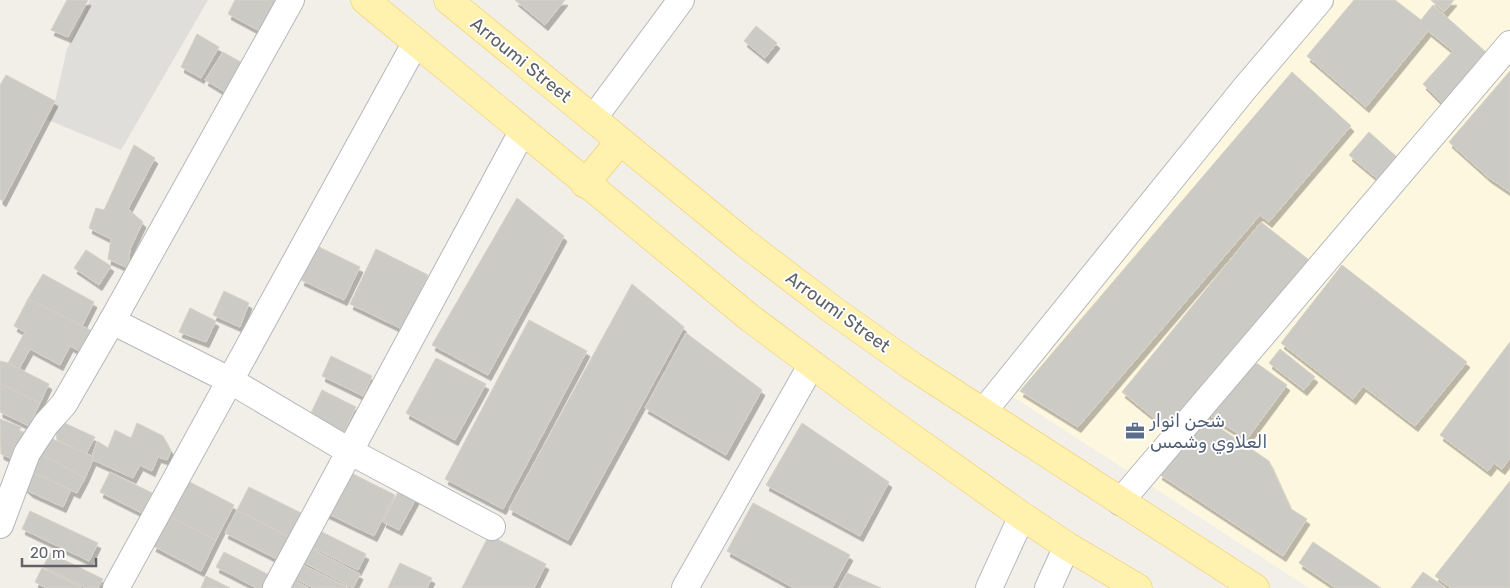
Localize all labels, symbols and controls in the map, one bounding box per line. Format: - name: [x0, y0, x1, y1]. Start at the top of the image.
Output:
- street label: Arroumi Street: [466, 13, 576, 107]
- street label: Arroumi Street: [782, 267, 894, 357]
- place label: شحن انوار العلاوي وشمس: [1149, 410, 1268, 454]
- office icon: شحن انوار العلاوي وشمس: [1124, 420, 1146, 442]
- scale bar: [22, 536, 96, 568]
- text: 20 m: [30, 544, 65, 562]

